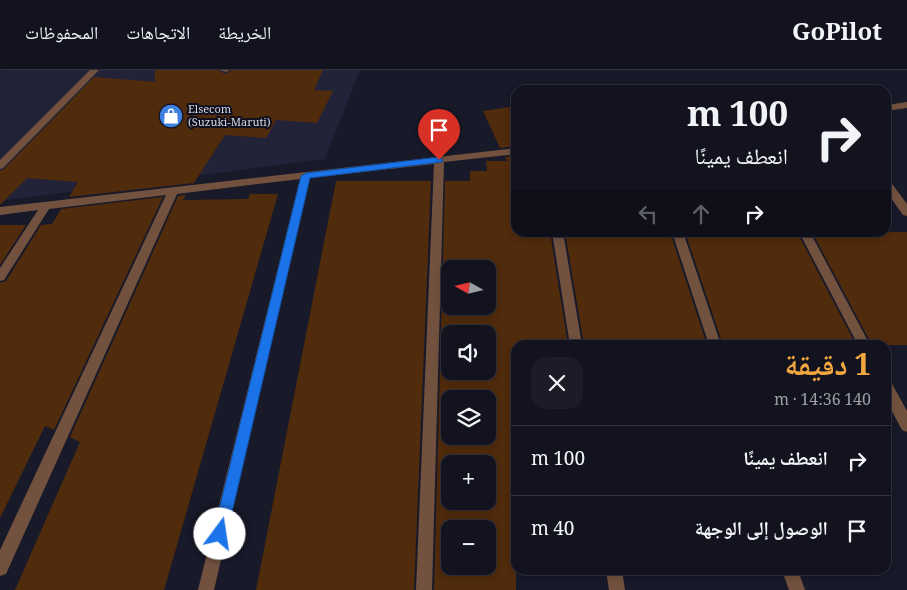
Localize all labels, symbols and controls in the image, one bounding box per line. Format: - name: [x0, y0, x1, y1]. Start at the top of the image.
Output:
- text: GoPilot: [792, 14, 882, 55]
- text: المحفوظات: [25, 20, 98, 50]
- text: الاتجاهات: [126, 20, 190, 50]
- text: الخريطة: [218, 20, 271, 50]
- text: 100 m: [687, 89, 788, 148]
- place label: Elsecom (Suzuki-Maruti): [188, 101, 271, 133]
- shop icon: Elsecom (Suzuki-Maruti): [158, 103, 184, 129]
- icon: right: [806, 105, 871, 170]
- pin: [418, 109, 460, 160]
- icon: arrive: [425, 116, 453, 144]
- text: انعطف يمينًا: [694, 140, 788, 178]
- icon: left: [634, 200, 662, 228]
- icon: ahead: [687, 200, 715, 228]
- icon: right: [740, 200, 768, 228]
- north arrow: [441, 260, 496, 315]
- map controls: [441, 260, 496, 575]
- button: sound: [441, 325, 496, 380]
- text: 1 دقيقة: [785, 343, 871, 394]
- button: close: [531, 357, 583, 409]
- text: 140 m · 14:36: [774, 388, 871, 415]
- button: layers: [441, 390, 496, 445]
- text: 100 m: [531, 445, 585, 477]
- text: انعطف يمينًا: [743, 445, 828, 477]
- icon: right: [843, 447, 871, 475]
- button: +: [441, 455, 496, 510]
- position arrow: [193, 507, 245, 559]
- text: 40 m: [531, 515, 574, 547]
- text: الوصول إلى الوجهة: [695, 515, 828, 547]
- icon: arrive: [843, 517, 871, 545]
- button: −: [441, 520, 496, 575]

